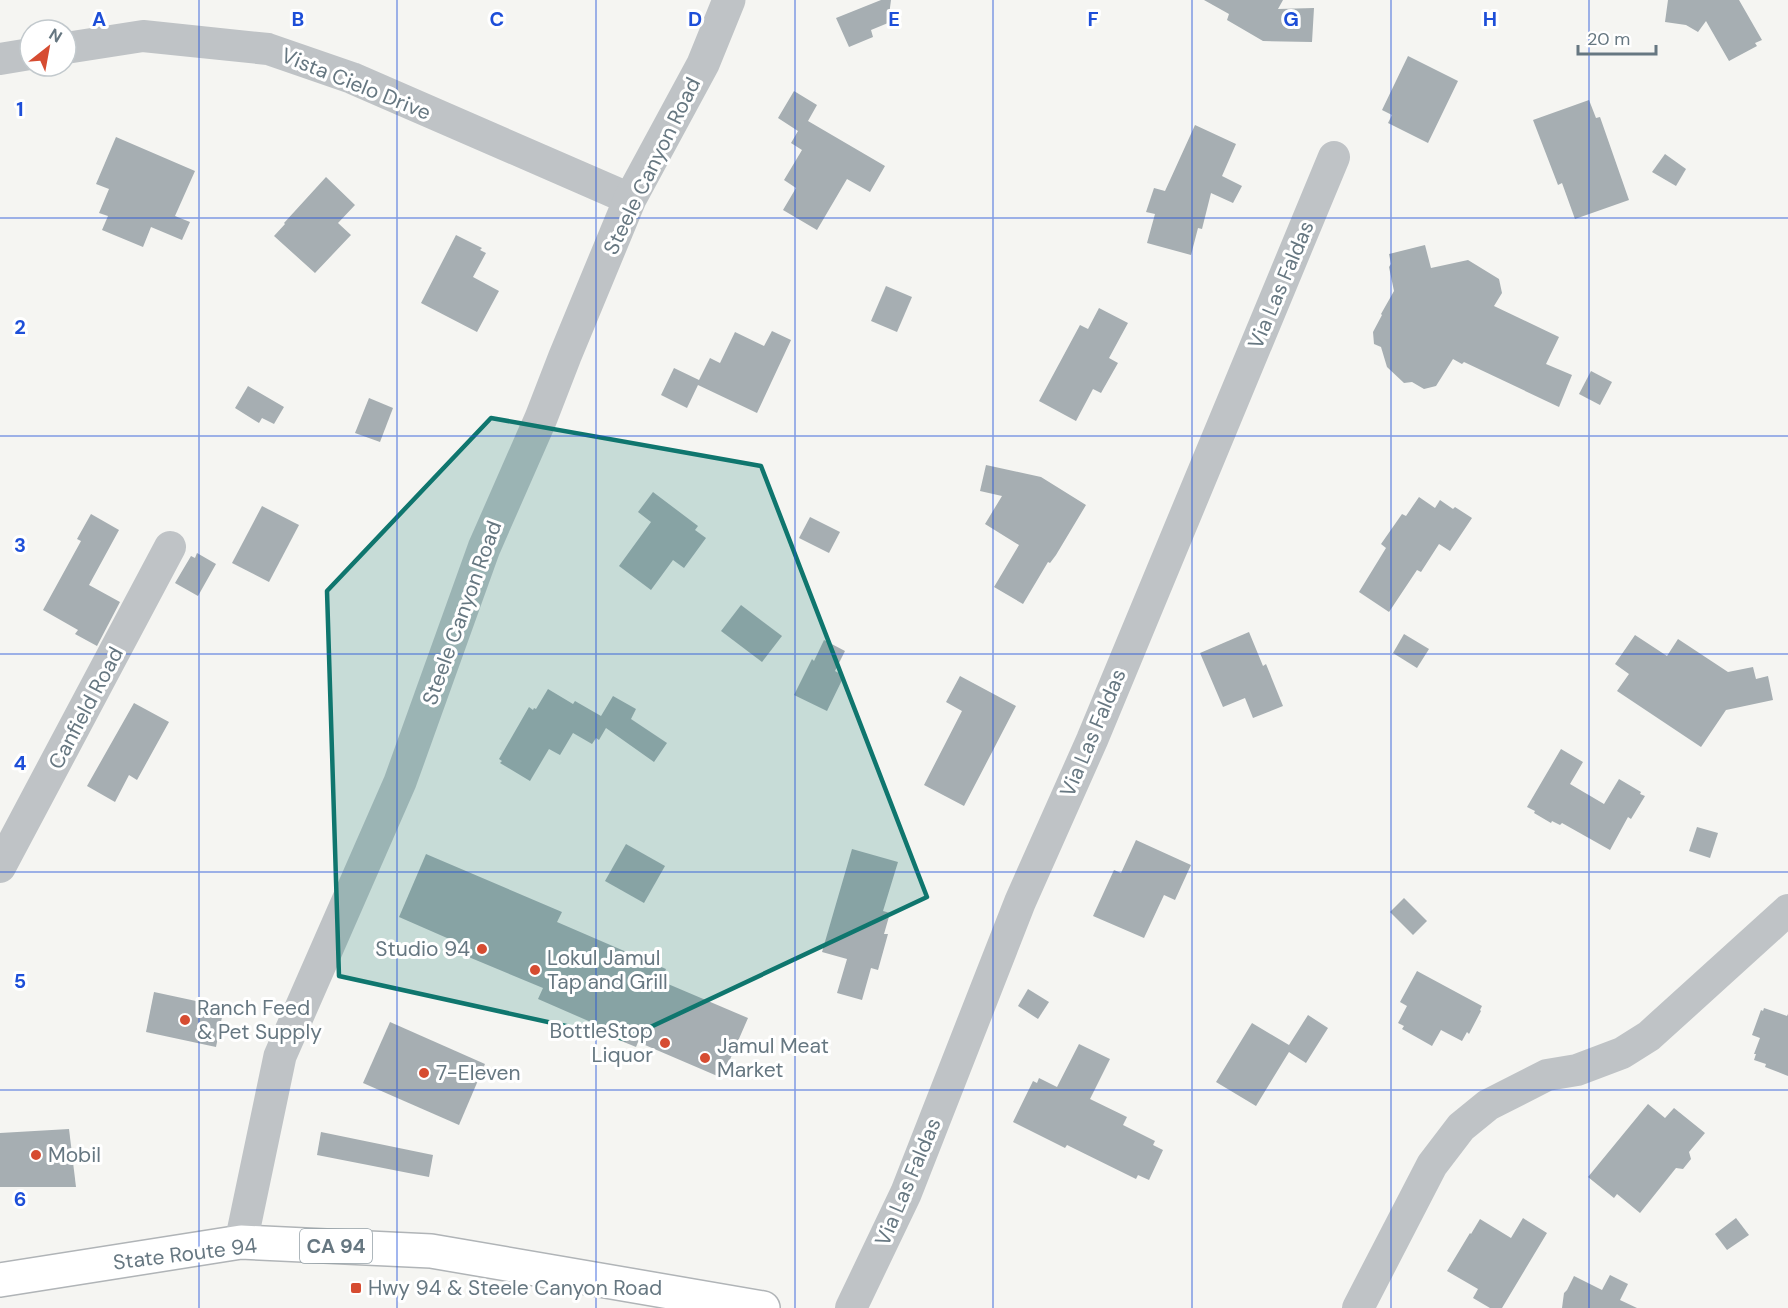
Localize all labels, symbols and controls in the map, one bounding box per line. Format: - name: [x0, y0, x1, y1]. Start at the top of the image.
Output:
- text: A: [92, 6, 106, 32]
- text: B: [292, 6, 304, 32]
- text: C: [490, 6, 504, 32]
- text: D: [688, 6, 702, 32]
- text: E: [888, 6, 900, 32]
- text: F: [1087, 6, 1099, 32]
- text: G: [1283, 6, 1299, 32]
- text: H: [1483, 6, 1497, 32]
- north arrow: [18, 18, 78, 78]
- scale bar: [1578, 18, 1656, 56]
- text: N: [45, 24, 66, 48]
- text: 20 m: [1587, 27, 1630, 51]
- street label: Vista Cielo Drive: [277, 41, 435, 127]
- street label: Steele Canyon Road: [597, 73, 707, 259]
- text: 1: [16, 96, 24, 122]
- street label: Via Las Faldas: [1241, 217, 1321, 353]
- text: 2: [14, 314, 26, 340]
- street label: Steele Canyon Road: [416, 517, 508, 709]
- text: 3: [14, 532, 26, 558]
- street label: Canfield Road: [42, 642, 130, 774]
- street label: Via Las Faldas: [1053, 665, 1133, 801]
- text: 4: [14, 750, 27, 776]
- place label: Studio 94: [375, 935, 470, 963]
- marker: Studio 94: [475, 942, 489, 956]
- place label: Lokul Jamul Tap and Grill: [547, 944, 668, 996]
- marker: Lokul Jamul Tap and Grill: [528, 963, 542, 977]
- text: 5: [14, 968, 26, 994]
- place label: Ranch Feed & Pet Supply: [197, 994, 322, 1046]
- marker: Ranch Feed & Pet Supply: [178, 1013, 192, 1027]
- place label: BottleStop Liquor: [550, 1017, 653, 1069]
- place label: Jamul Meat Market: [717, 1032, 829, 1084]
- marker: BottleStop Liquor: [658, 1036, 672, 1050]
- marker: Jamul Meat Market: [698, 1051, 712, 1065]
- place label: 7-Eleven: [436, 1059, 520, 1087]
- marker: 7-Eleven: [417, 1066, 431, 1080]
- street label: Via Las Faldas: [868, 1114, 948, 1250]
- place label: Mobil: [48, 1141, 101, 1169]
- marker: Mobil: [29, 1148, 43, 1162]
- text: 6: [14, 1186, 26, 1212]
- road number: CA 94: [300, 1229, 372, 1263]
- street label: State Route 94: [111, 1231, 259, 1277]
- place label: Hwy 94 & Steele Canyon Road: [368, 1274, 662, 1302]
- marker: Hwy 94 & Steele Canyon Road: [349, 1281, 363, 1295]

